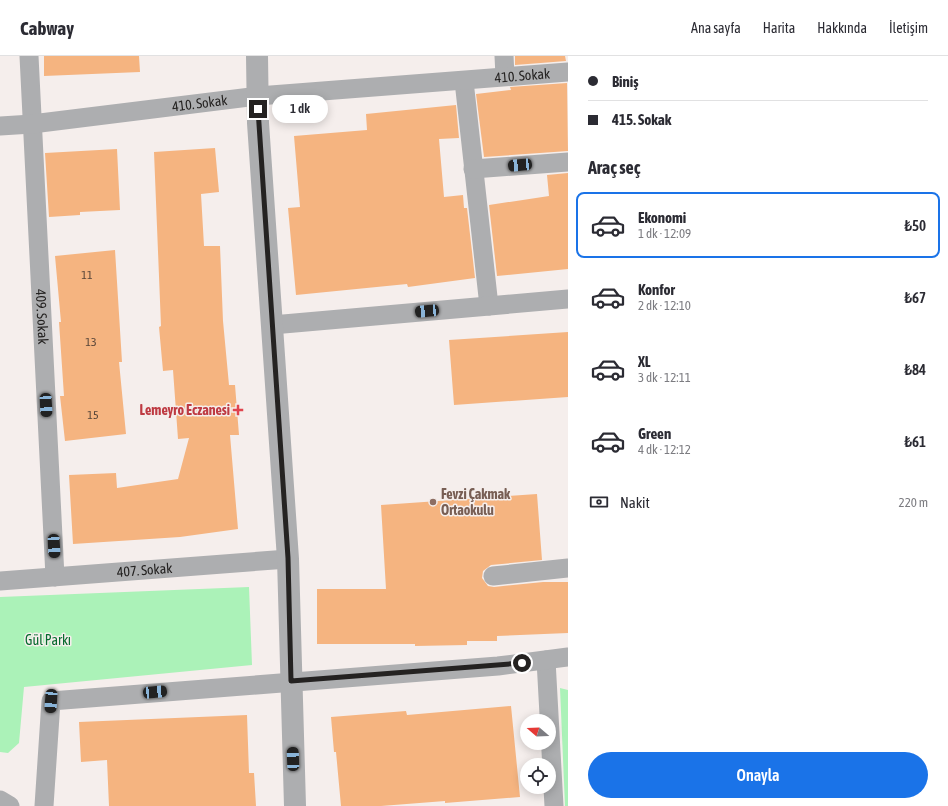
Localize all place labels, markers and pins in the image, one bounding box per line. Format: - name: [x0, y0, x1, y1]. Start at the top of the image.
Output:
- place label: Lemeyro Eczanesi: [140, 402, 230, 418]
- marker: Lemeyro Eczanesi: [233, 405, 243, 415]
- place label: Fevzi Çakmak Ortaokulu: [441, 486, 511, 518]
- marker: Fevzi Çakmak Ortaokulu: [428, 497, 438, 507]

